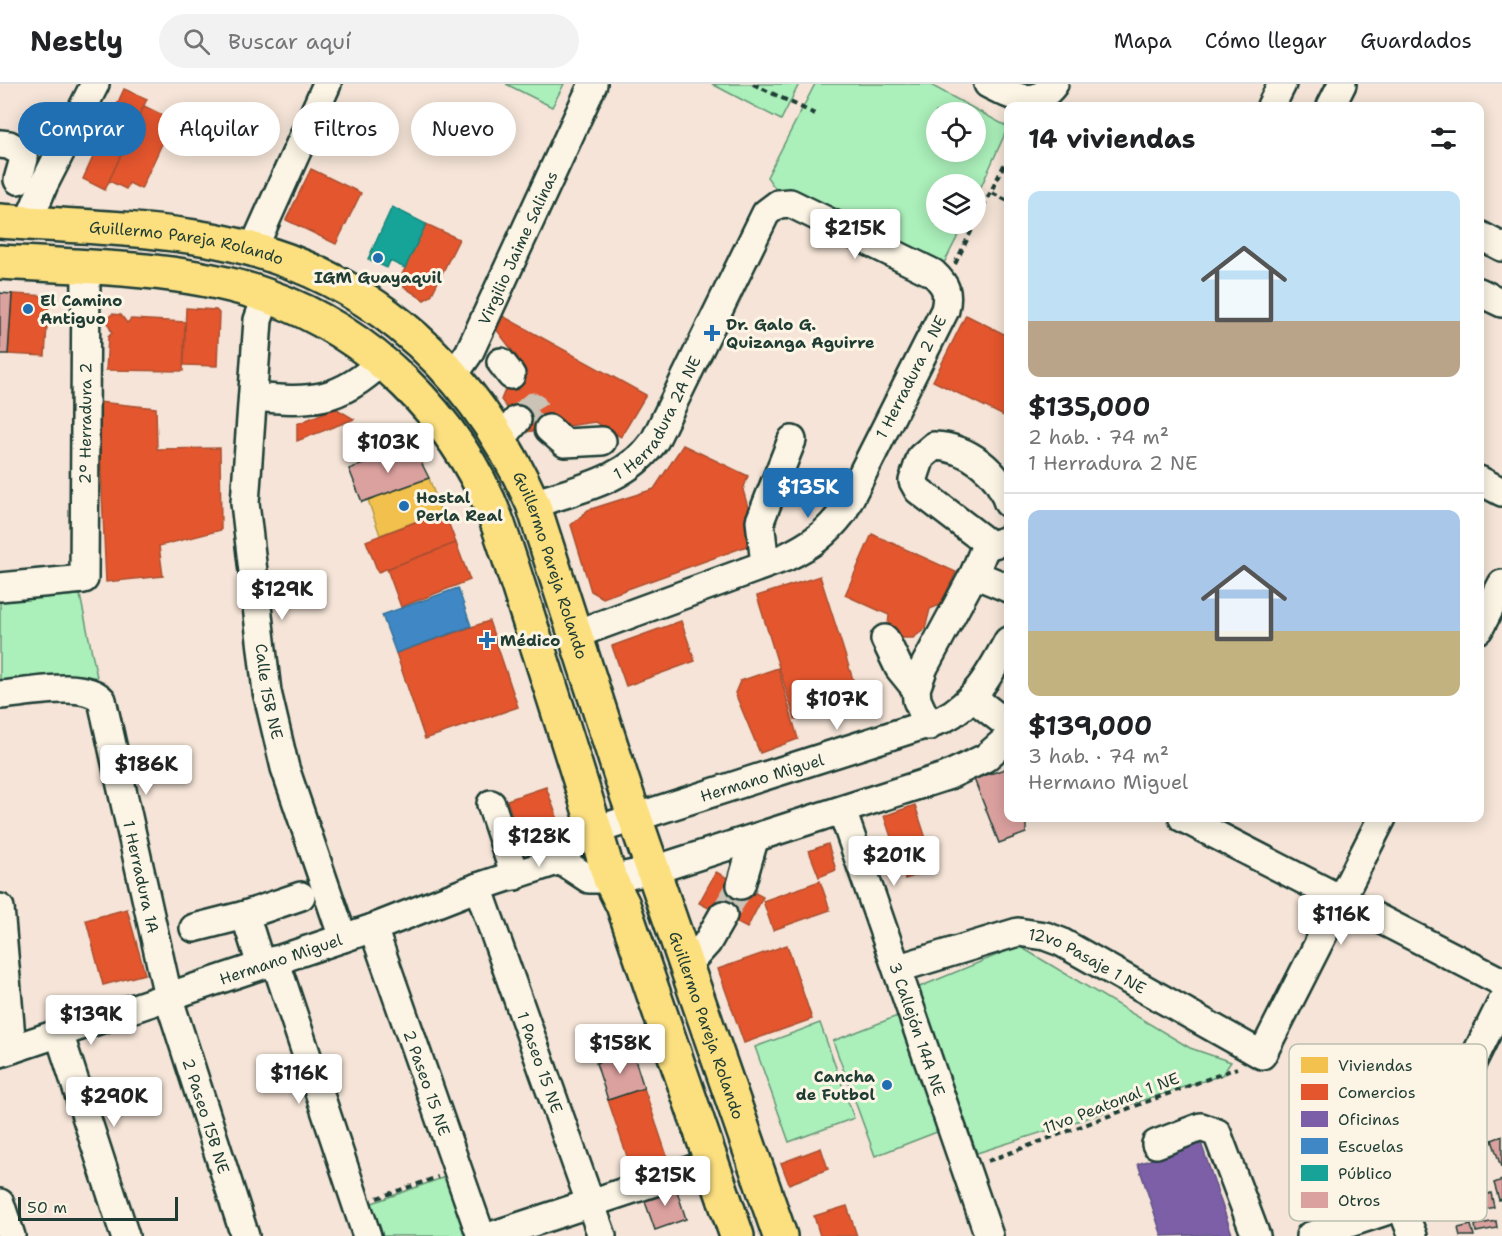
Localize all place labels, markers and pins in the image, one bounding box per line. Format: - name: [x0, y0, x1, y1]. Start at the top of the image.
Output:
- pin: $215K: [813, 209, 897, 260]
- marker: IGM Guayaquil: [371, 251, 385, 265]
- place label: IGM Guayaquil: [314, 267, 442, 288]
- place label: El Camino Antiguo: [40, 290, 122, 329]
- marker: El Camino Antiguo: [21, 302, 35, 316]
- place label: Dr. Galo G. Quizanga Aguirre: [726, 314, 875, 353]
- marker: Dr. Galo G. Quizanga Aguirre: [703, 324, 721, 342]
- pin: $103K: [346, 423, 430, 474]
- pin: $135K: [766, 468, 850, 519]
- place label: Hostal Perla Real: [416, 487, 503, 526]
- marker: Hostal Perla Real: [397, 499, 411, 513]
- pin: $129K: [240, 570, 324, 621]
- place label: Médico: [500, 630, 560, 651]
- marker: Médico: [478, 631, 496, 649]
- pin: $107K: [795, 680, 879, 731]
- pin: $186K: [104, 745, 188, 796]
- pin: $128K: [497, 817, 581, 868]
- pin: $201K: [852, 836, 936, 887]
- pin: $116K: [1299, 895, 1383, 946]
- pin: $139K: [49, 995, 133, 1046]
- pin: $158K: [578, 1024, 662, 1075]
- pin: $116K: [257, 1054, 341, 1105]
- place label: Cancha de Futbol: [796, 1066, 875, 1105]
- pin: $290K: [72, 1077, 156, 1128]
- marker: Cancha de Futbol: [880, 1078, 894, 1092]
- pin: $215K: [623, 1156, 707, 1207]

